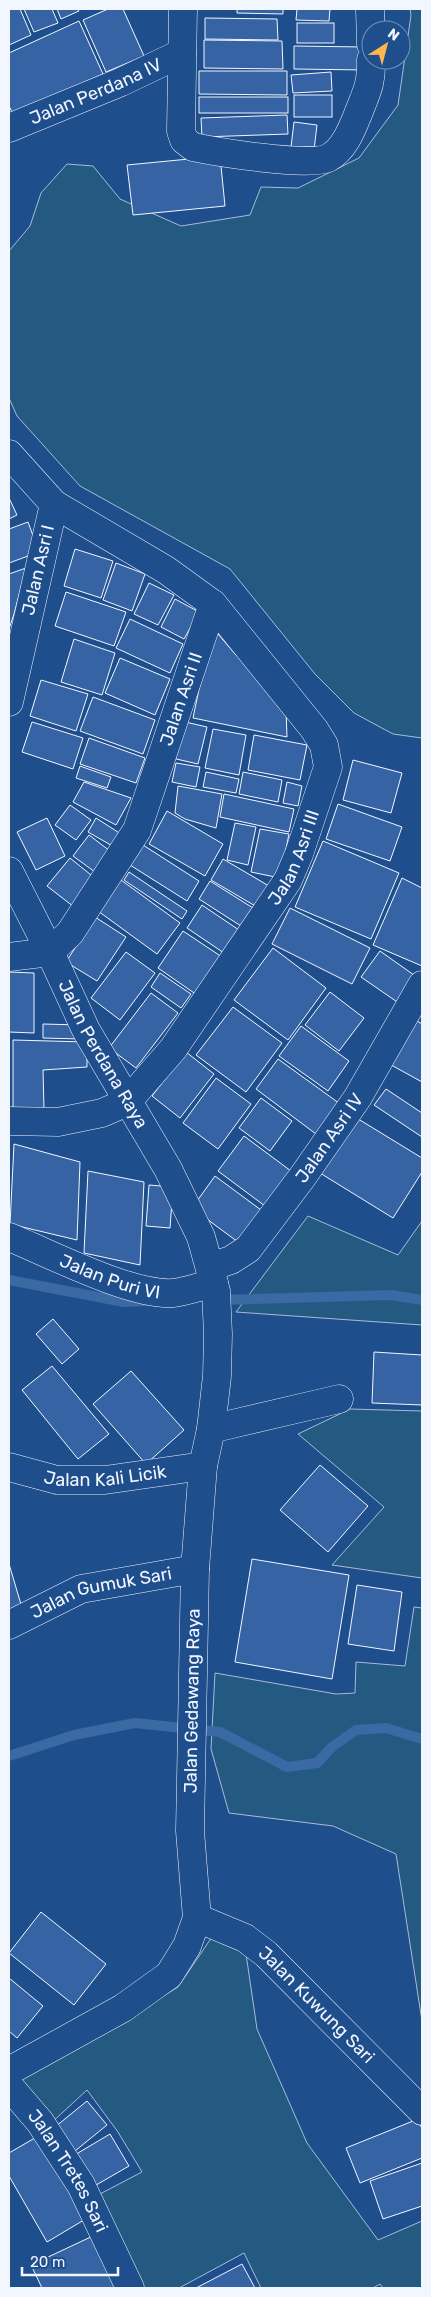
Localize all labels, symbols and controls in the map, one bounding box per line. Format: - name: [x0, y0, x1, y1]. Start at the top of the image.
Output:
- north arrow: [361, 20, 411, 70]
- text: N: [384, 25, 402, 45]
- street label: Jalan Perdana IV: [26, 53, 165, 129]
- street label: Jalan Asri I: [17, 523, 59, 617]
- street label: Jalan Asri II: [155, 649, 207, 749]
- street label: Jalan Asri III: [263, 807, 324, 909]
- street label: Jalan Perdana Raya: [53, 977, 153, 1132]
- street label: Jalan Asri IV: [291, 1089, 368, 1187]
- street label: Jalan Puri VI: [56, 1250, 162, 1304]
- street label: Jalan Kali Licik: [41, 1460, 168, 1491]
- street label: Jalan Gumuk Sari: [27, 1562, 173, 1623]
- street label: Jalan Gedawang Raya: [179, 1608, 205, 1794]
- street label: Jalan Kuwung Sari: [254, 1941, 379, 2068]
- street label: Jalan Tretes Sari: [23, 2105, 113, 2236]
- scale bar: [22, 2244, 119, 2276]
- text: 20 m: [30, 2253, 65, 2271]

